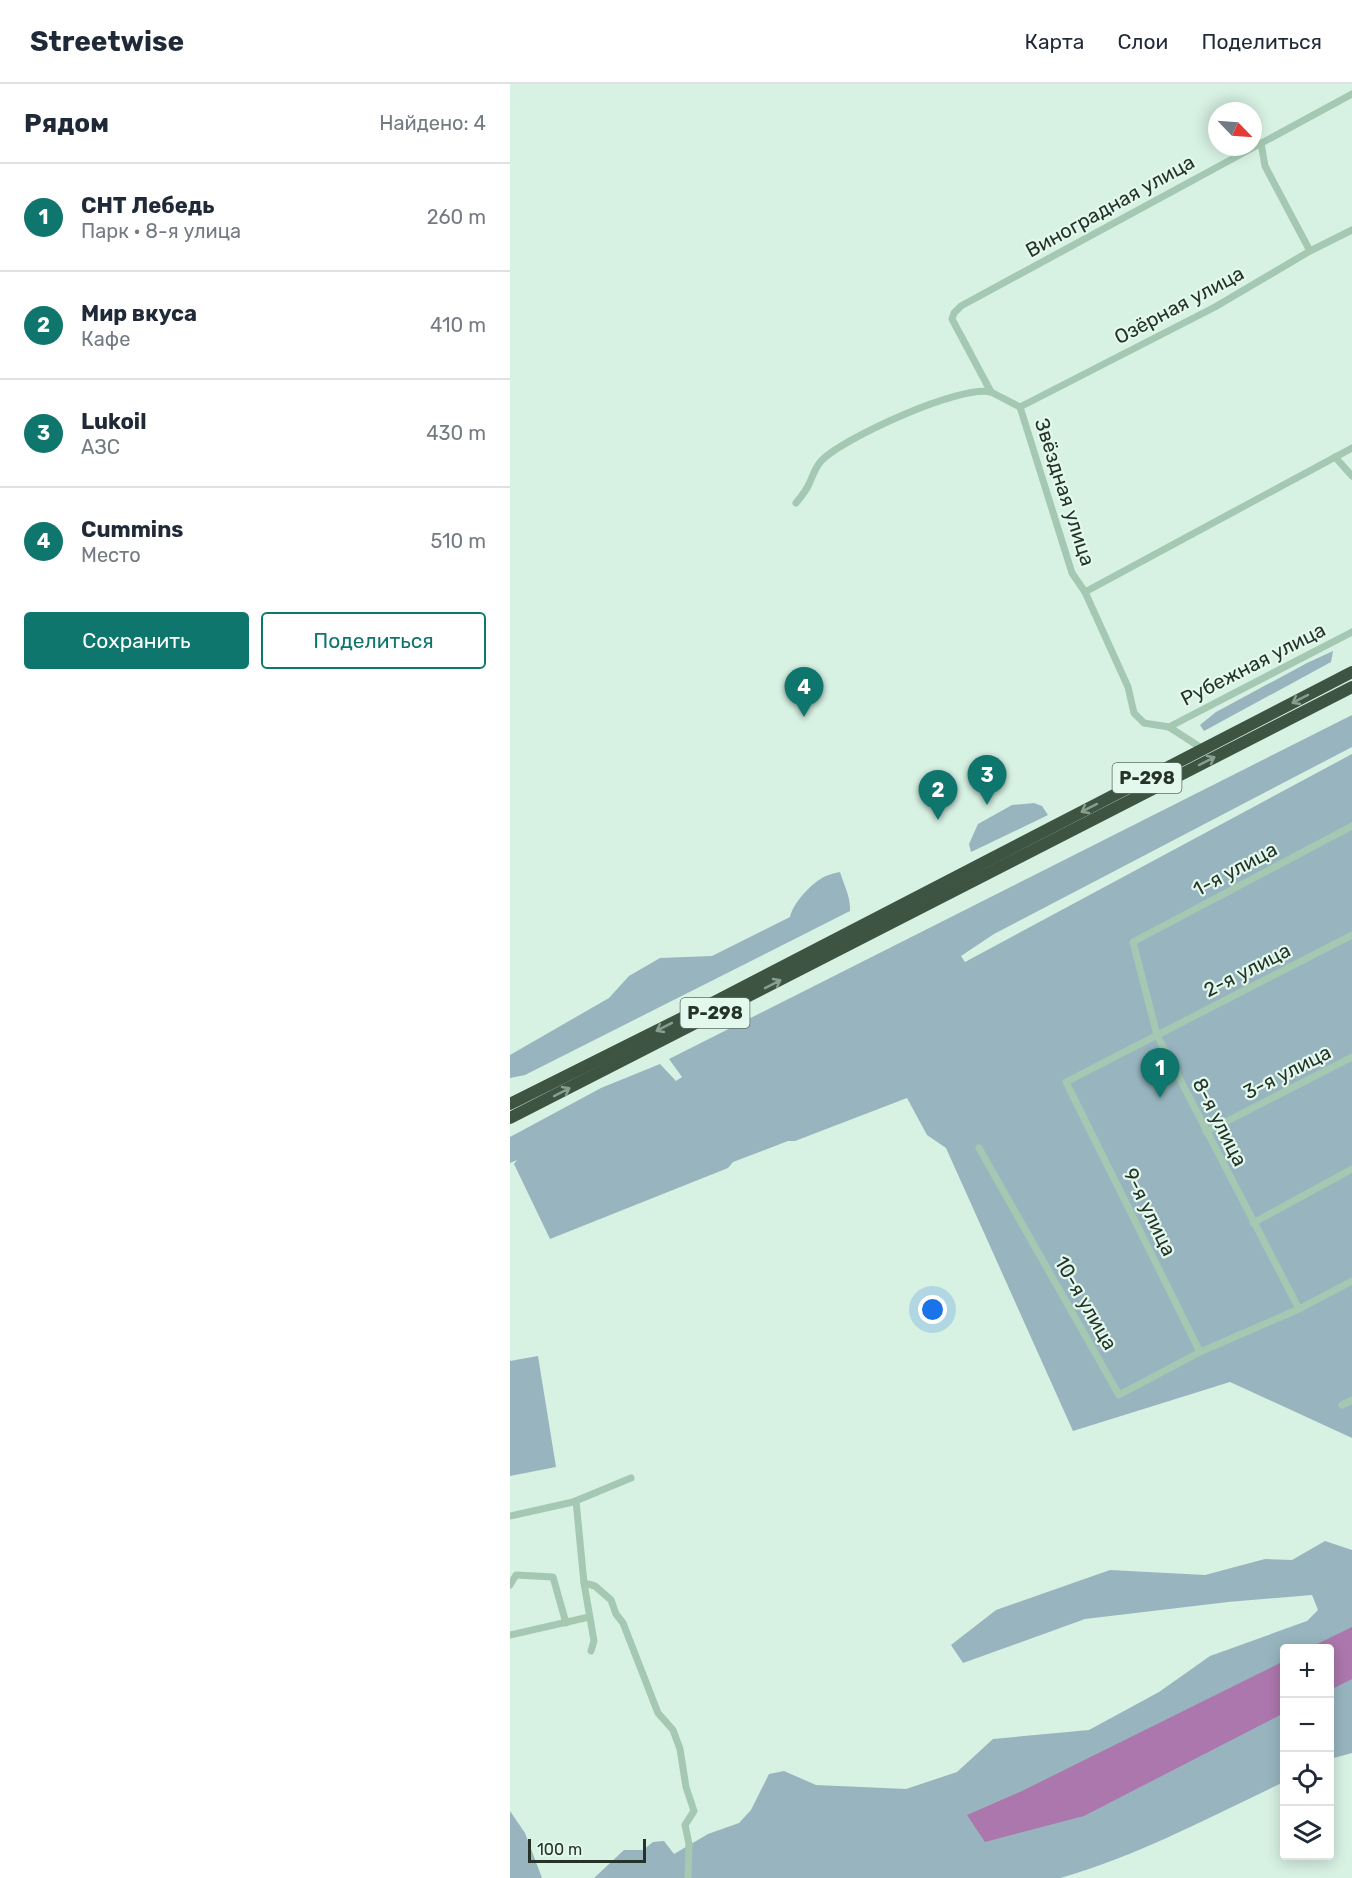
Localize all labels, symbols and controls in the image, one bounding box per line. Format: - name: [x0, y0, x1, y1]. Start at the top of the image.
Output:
- text: Streetwise: [30, 25, 184, 58]
- text: Карта: [1024, 29, 1084, 54]
- text: Слои: [1117, 29, 1168, 54]
- text: Поделиться: [1201, 29, 1322, 54]
- north arrow: [1208, 102, 1262, 156]
- text: Рядом: [24, 108, 109, 139]
- text: Найдено: 4: [379, 111, 486, 135]
- street label: Виноградная улица: [1021, 150, 1199, 262]
- text: СНТ Лебедь: [81, 192, 215, 219]
- text: 1: [39, 205, 48, 229]
- text: 260 m: [427, 205, 486, 229]
- text: Парк · 8-я улица: [81, 219, 241, 243]
- street label: Озёрная улица: [1110, 261, 1248, 349]
- text: Мир вкуса: [81, 300, 197, 327]
- text: 2: [37, 313, 50, 337]
- text: 410 m: [430, 313, 486, 337]
- text: Кафе: [81, 327, 130, 351]
- text: Lukoil: [81, 408, 146, 435]
- street label: Звёздная улица: [1030, 415, 1100, 569]
- text: 3: [37, 421, 50, 445]
- text: 430 m: [426, 421, 486, 445]
- text: АЗС: [81, 435, 120, 459]
- text: Cummins: [81, 516, 183, 543]
- text: 4: [37, 529, 50, 553]
- text: 510 m: [430, 529, 486, 553]
- text: Место: [81, 543, 141, 567]
- button: Сохранить: [24, 612, 249, 669]
- button: Поделиться: [261, 612, 486, 669]
- street label: Рубежная улица: [1177, 617, 1329, 711]
- pin: 4: [784, 668, 824, 717]
- one-way arrow: [1292, 693, 1309, 705]
- one-way arrow: [1197, 755, 1215, 766]
- pin: 3: [968, 756, 1006, 805]
- road number: Р-298: [1112, 763, 1182, 793]
- pin: 2: [918, 770, 958, 820]
- one-way arrow: [1081, 802, 1099, 814]
- street label: 1-я улица: [1189, 837, 1281, 901]
- street label: 2-я улица: [1200, 938, 1294, 1002]
- one-way arrow: [764, 977, 782, 989]
- road number: Р-298: [680, 998, 750, 1028]
- one-way arrow: [655, 1022, 673, 1033]
- street label: 3-я улица: [1239, 1040, 1335, 1104]
- pin: 1: [1140, 1048, 1180, 1098]
- street label: 8-я улица: [1188, 1074, 1252, 1170]
- one-way arrow: [553, 1085, 571, 1097]
- street label: 9-я улица: [1118, 1164, 1182, 1260]
- street label: 10-я улица: [1050, 1252, 1122, 1354]
- your location: [918, 1295, 947, 1324]
- map controls: [1280, 1644, 1334, 1860]
- button: +: [1280, 1644, 1334, 1698]
- button: −: [1280, 1698, 1334, 1752]
- button: locate: [1280, 1752, 1334, 1806]
- button: layers: [1280, 1806, 1334, 1860]
- scale bar: [528, 1836, 646, 1864]
- text: 100 m: [537, 1840, 582, 1859]

